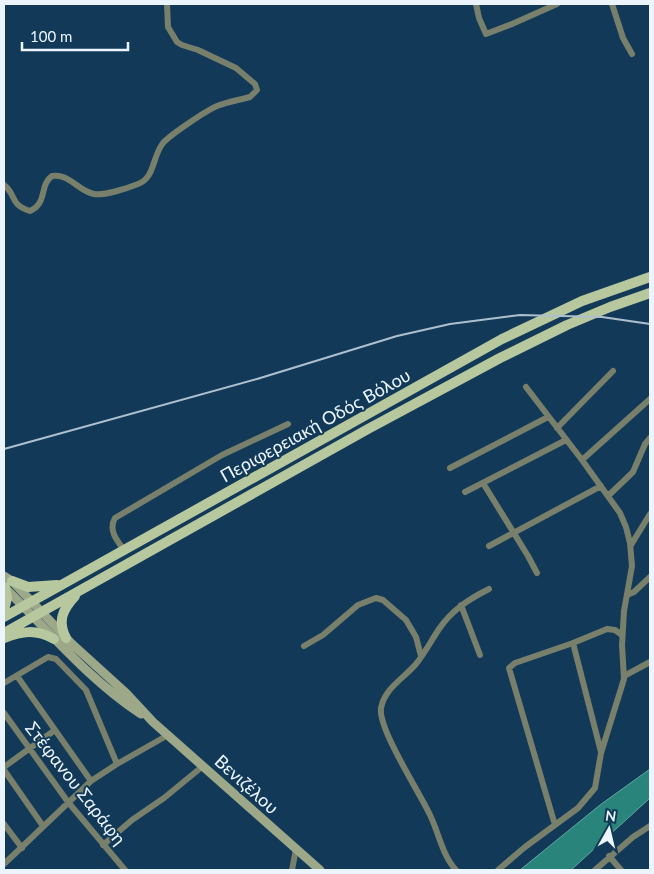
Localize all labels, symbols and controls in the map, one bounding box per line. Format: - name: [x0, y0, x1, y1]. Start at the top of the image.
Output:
- scale bar: [22, 20, 129, 52]
- text: 100 m: [30, 27, 72, 45]
- street label: Περιφερειακή Οδός Βόλου: [216, 363, 414, 487]
- street label: Στέφανου Σαράφη: [21, 717, 131, 849]
- street label: Βενιζέλου: [211, 750, 283, 818]
- north arrow: [584, 804, 634, 854]
- text: N: [604, 806, 617, 825]

